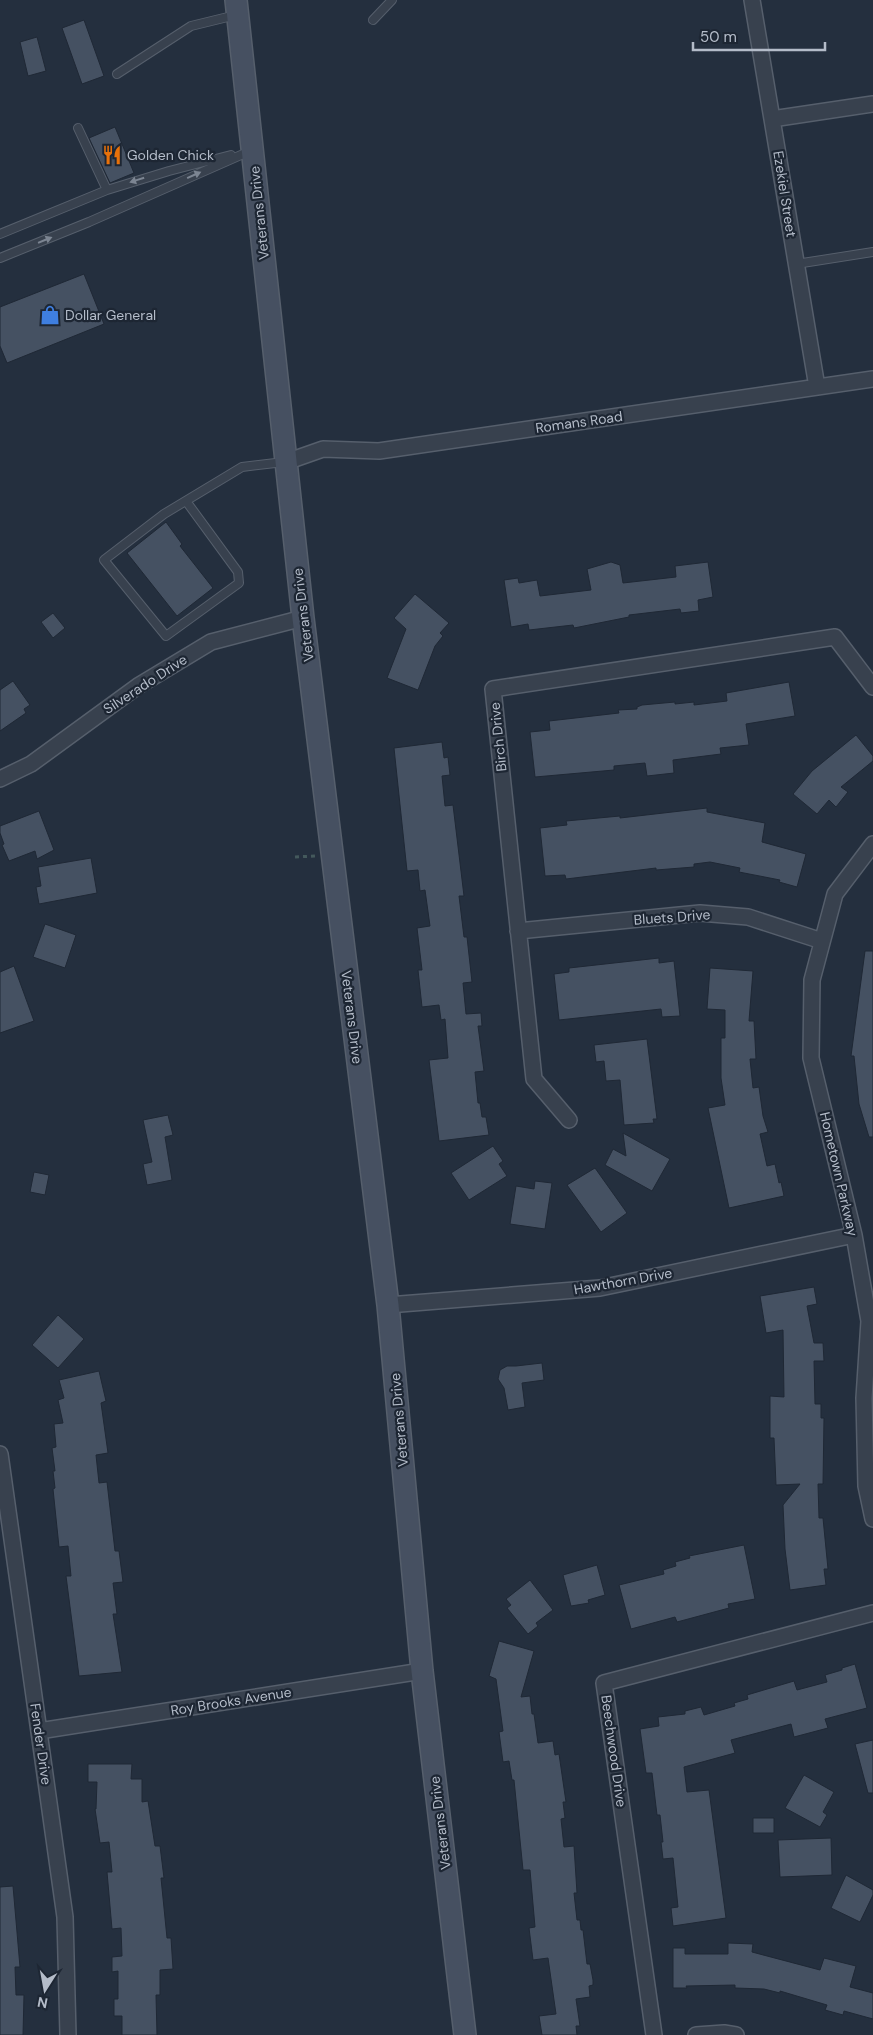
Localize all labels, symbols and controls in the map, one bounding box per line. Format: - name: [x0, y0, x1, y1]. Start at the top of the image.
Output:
- scale bar: [693, 20, 826, 52]
- text: 50 m: [700, 27, 737, 47]
- restaurant icon: Golden Chick: [101, 144, 123, 166]
- place label: Golden Chick: [127, 146, 214, 164]
- street label: Ezekiel Street: [769, 150, 801, 238]
- street label: Veterans Drive: [245, 165, 273, 261]
- one-way arrow: [187, 171, 201, 179]
- one-way arrow: [129, 177, 144, 185]
- one-way arrow: [38, 236, 53, 244]
- shop icon: Dollar General: [39, 304, 61, 326]
- place label: Dollar General: [65, 306, 156, 324]
- street label: Romans Road: [534, 407, 624, 437]
- street label: Veterans Drive: [288, 567, 318, 663]
- street label: Silverado Drive: [100, 650, 190, 718]
- street label: Birch Drive: [485, 701, 511, 773]
- street label: Bluets Drive: [633, 905, 711, 929]
- street label: Veterans Drive: [337, 969, 367, 1065]
- street label: Hometown Parkway: [816, 1110, 862, 1238]
- street label: Hawthorn Drive: [572, 1263, 674, 1299]
- street label: Veterans Drive: [386, 1372, 412, 1468]
- street label: Roy Brooks Avenue: [169, 1683, 293, 1719]
- street label: Beechwood Drive: [597, 1694, 631, 1808]
- street label: Fender Drive: [26, 1702, 56, 1786]
- street label: Veterans Drive: [425, 1775, 455, 1871]
- north arrow: [20, 1965, 70, 2015]
- text: N: [36, 1993, 49, 2013]

